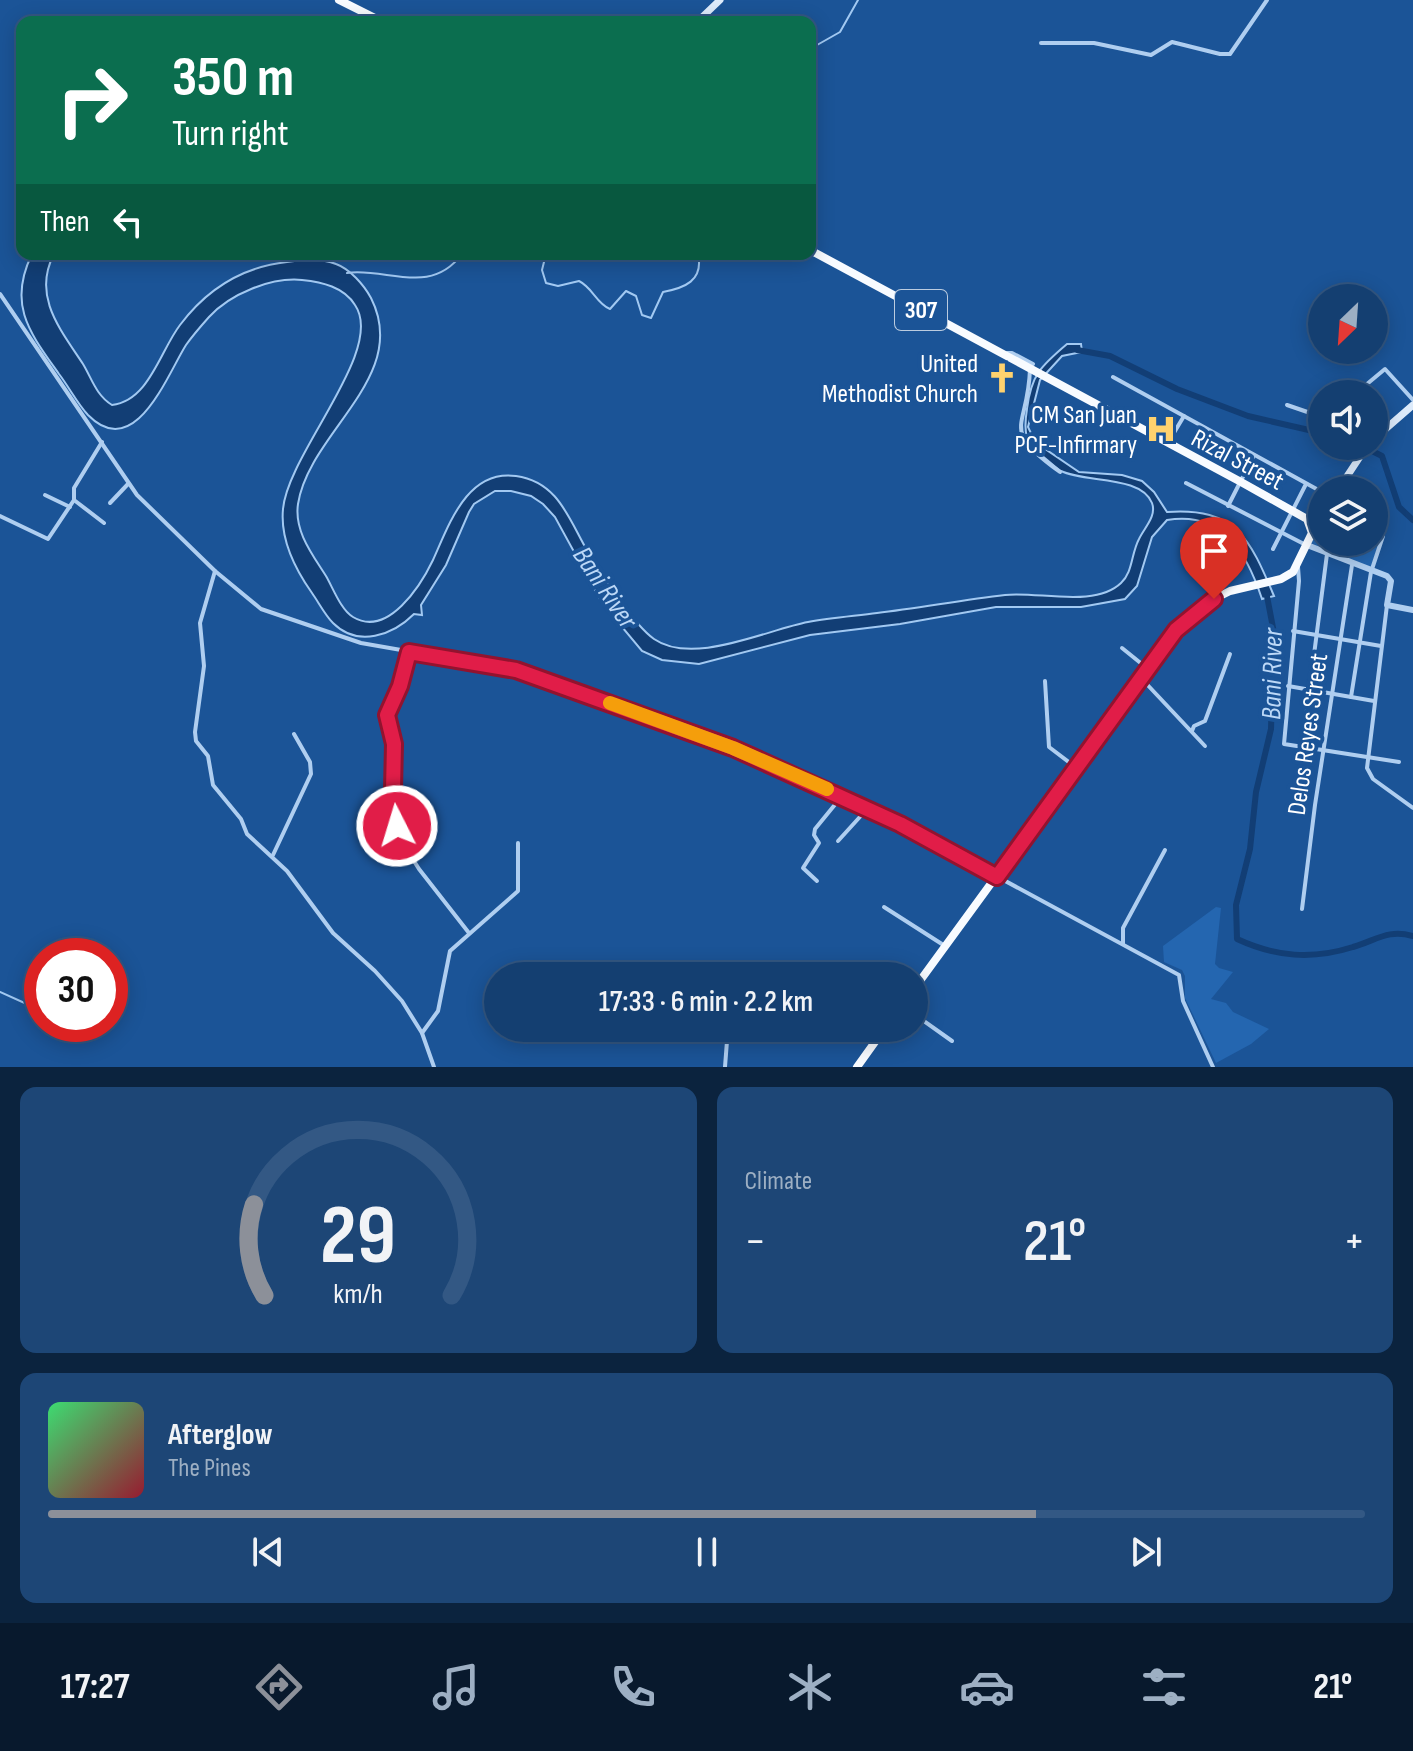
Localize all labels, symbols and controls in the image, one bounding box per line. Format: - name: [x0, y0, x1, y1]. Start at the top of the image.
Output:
- text: 350 m: [172, 45, 294, 112]
- icon: right: [40, 48, 144, 152]
- text: Turn right: [172, 113, 289, 156]
- icon: left: [106, 200, 150, 244]
- text: Then: [40, 204, 90, 240]
- north arrow: [1308, 284, 1388, 364]
- map controls: [1308, 284, 1388, 556]
- road number: 307: [895, 290, 947, 330]
- place label: United Methodist Church: [822, 349, 978, 410]
- church icon: United Methodist Church: [985, 361, 1019, 395]
- button: sound: [1308, 380, 1388, 460]
- place label: CM San Juan PCF-Infirmary: [1014, 400, 1137, 461]
- hospital icon: CM San Juan PCF-Infirmary: [1144, 412, 1178, 446]
- street label: Rizal Street: [1186, 423, 1289, 498]
- button: layers: [1308, 476, 1388, 556]
- pin: [1180, 517, 1248, 599]
- icon: arrive: [1192, 529, 1236, 573]
- water label: Bani River: [565, 541, 645, 636]
- water label: Bani River: [1255, 627, 1290, 720]
- street label: Delos Reyes Street: [1282, 651, 1335, 817]
- position arrow: [355, 784, 439, 868]
- speed limit sign: 30: [24, 938, 128, 1042]
- text: 17:33 · 6 min · 2.2 km: [599, 984, 813, 1020]
- text: Climate: [745, 1166, 812, 1197]
- text: 29: [320, 1187, 396, 1287]
- text: 21°: [1023, 1206, 1086, 1278]
- text: −: [745, 1215, 766, 1268]
- text: +: [1343, 1215, 1365, 1268]
- text: km/h: [334, 1277, 383, 1312]
- text: Afterglow: [168, 1417, 273, 1453]
- text: The Pines: [168, 1453, 251, 1484]
- icon: previous: [246, 1530, 290, 1574]
- icon: pause: [685, 1530, 729, 1574]
- icon: next: [1124, 1530, 1168, 1574]
- icon: directions: [251, 1659, 307, 1715]
- icon: music: [428, 1659, 484, 1715]
- icon: phone: [605, 1659, 661, 1715]
- icon: climate: [782, 1659, 838, 1715]
- icon: car: [959, 1659, 1015, 1715]
- icon: filters: [1136, 1659, 1192, 1715]
- text: 17:27: [61, 1666, 129, 1709]
- text: 21°: [1313, 1666, 1352, 1709]

